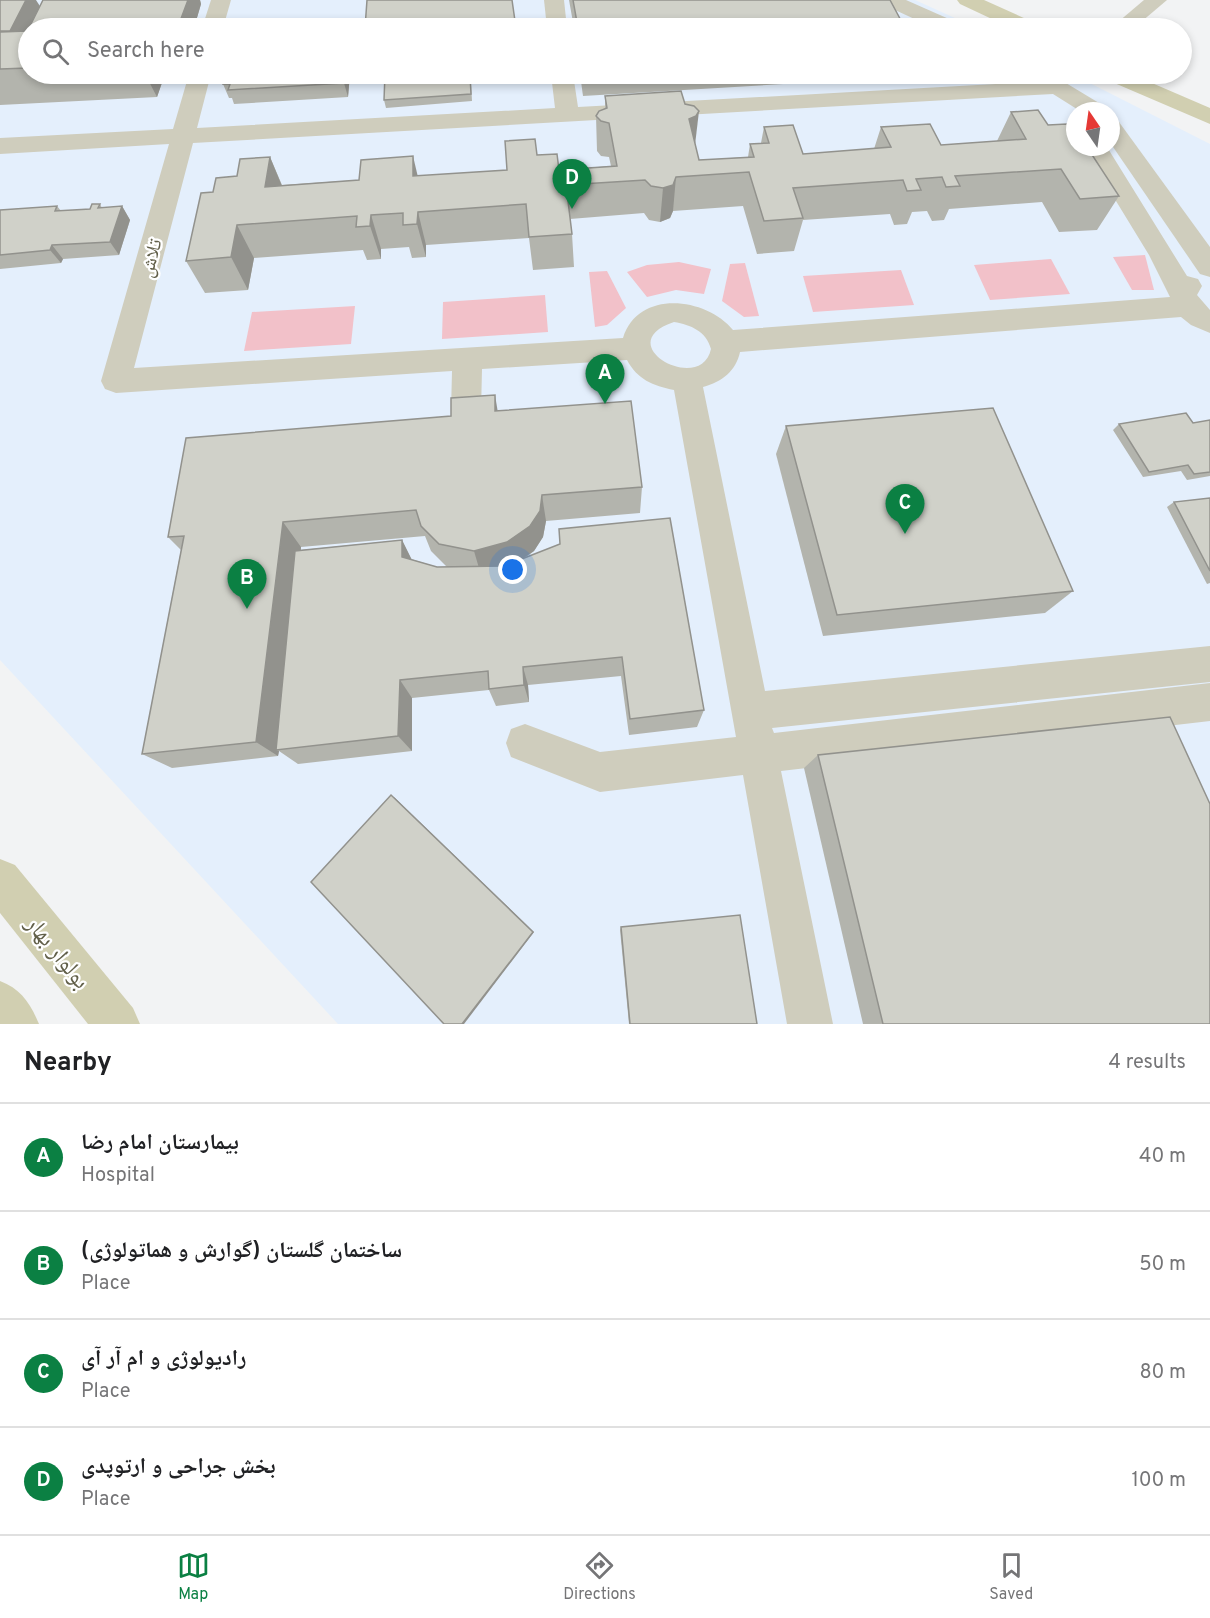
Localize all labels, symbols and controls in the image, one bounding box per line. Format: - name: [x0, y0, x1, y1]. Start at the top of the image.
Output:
- search box: [18, 18, 1192, 84]
- icon: search: [39, 35, 72, 68]
- text: Search here: [87, 38, 205, 65]
- north arrow: [1066, 102, 1120, 156]
- pin: D: [552, 160, 592, 209]
- street label: تلاش: [134, 236, 170, 281]
- pin: A: [586, 354, 624, 404]
- pin: C: [886, 484, 924, 534]
- your location: [498, 555, 527, 584]
- pin: B: [228, 560, 266, 609]
- street label: بولوار بهار: [17, 910, 95, 996]
- text: Nearby: [24, 1047, 112, 1080]
- text: 4 results: [1109, 1050, 1186, 1076]
- text: بیمارستان امام رضا: [81, 1130, 239, 1157]
- text: A: [36, 1144, 51, 1170]
- text: 40 m: [1139, 1144, 1186, 1170]
- text: Hospital: [81, 1163, 155, 1189]
- text: ساختمان گلستان (گوارش و هماتولوژی): [81, 1238, 402, 1265]
- text: B: [37, 1252, 50, 1278]
- text: 50 m: [1139, 1252, 1186, 1278]
- text: Place: [81, 1271, 131, 1297]
- text: رادیولوژی و ام آر آی: [81, 1346, 246, 1373]
- text: C: [37, 1360, 50, 1386]
- text: 80 m: [1140, 1360, 1186, 1386]
- text: Place: [81, 1379, 131, 1405]
- text: بخش جراحی و ارتوپدی: [81, 1454, 276, 1481]
- text: D: [36, 1468, 51, 1494]
- text: 100 m: [1131, 1468, 1186, 1494]
- text: Place: [81, 1487, 131, 1513]
- tab: Map: [177, 1549, 210, 1605]
- tab: Directions: [563, 1549, 636, 1605]
- tab: Saved: [989, 1549, 1033, 1605]

